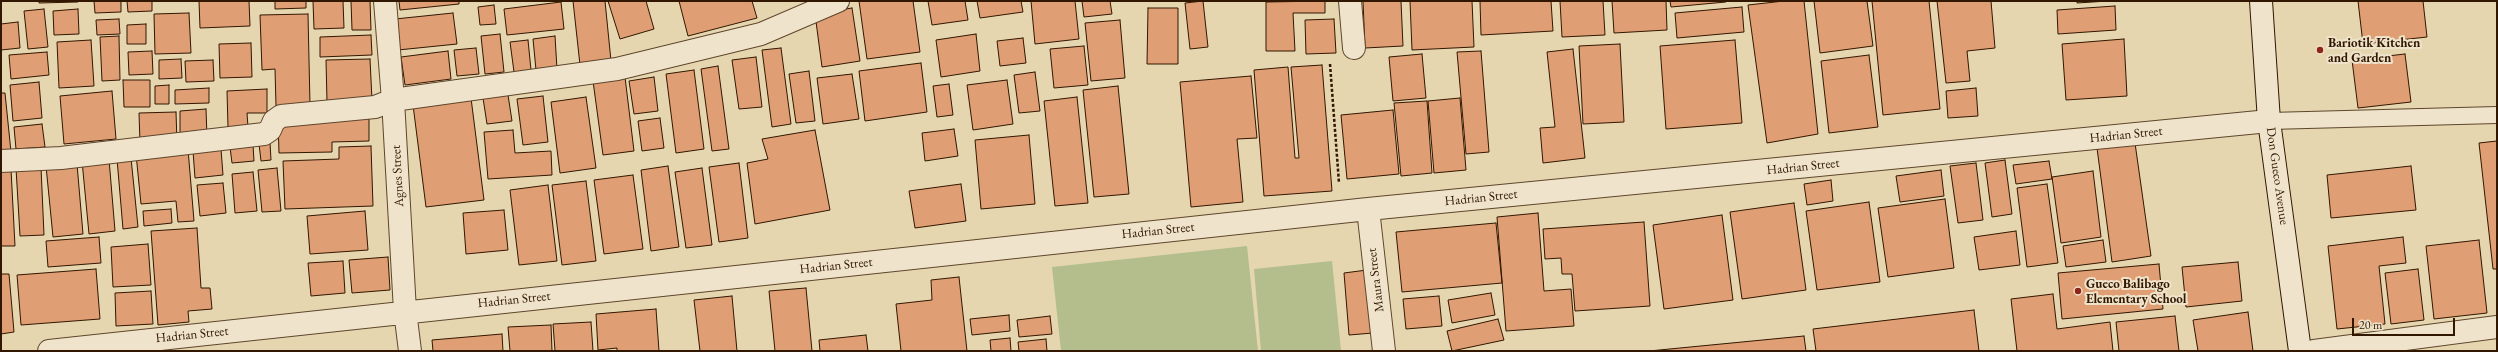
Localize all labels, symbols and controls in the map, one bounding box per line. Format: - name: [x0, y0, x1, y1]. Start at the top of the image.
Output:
- place label: Bariotik Kitchen and Garden: [2328, 35, 2420, 66]
- marker: Bariotik Kitchen and Garden: [2315, 45, 2325, 55]
- street label: Hadrian Street: [2089, 123, 2163, 147]
- street label: Don Gueco Avenue: [2262, 126, 2292, 226]
- street label: Agnes Street: [389, 145, 407, 207]
- street label: Hadrian Street: [1766, 155, 1840, 179]
- street label: Hadrian Street: [1444, 186, 1518, 210]
- street label: Hadrian Street: [1121, 219, 1195, 243]
- street label: Maura Street: [1364, 247, 1388, 313]
- street label: Hadrian Street: [799, 254, 873, 278]
- place label: Gueco Balibago Elementary School: [2086, 276, 2186, 307]
- marker: Gueco Balibago Elementary School: [2073, 286, 2083, 296]
- street label: Hadrian Street: [477, 288, 551, 312]
- scale bar: [2354, 310, 2457, 336]
- text: 20 m: [2359, 317, 2382, 333]
- street label: Hadrian Street: [155, 323, 229, 347]

